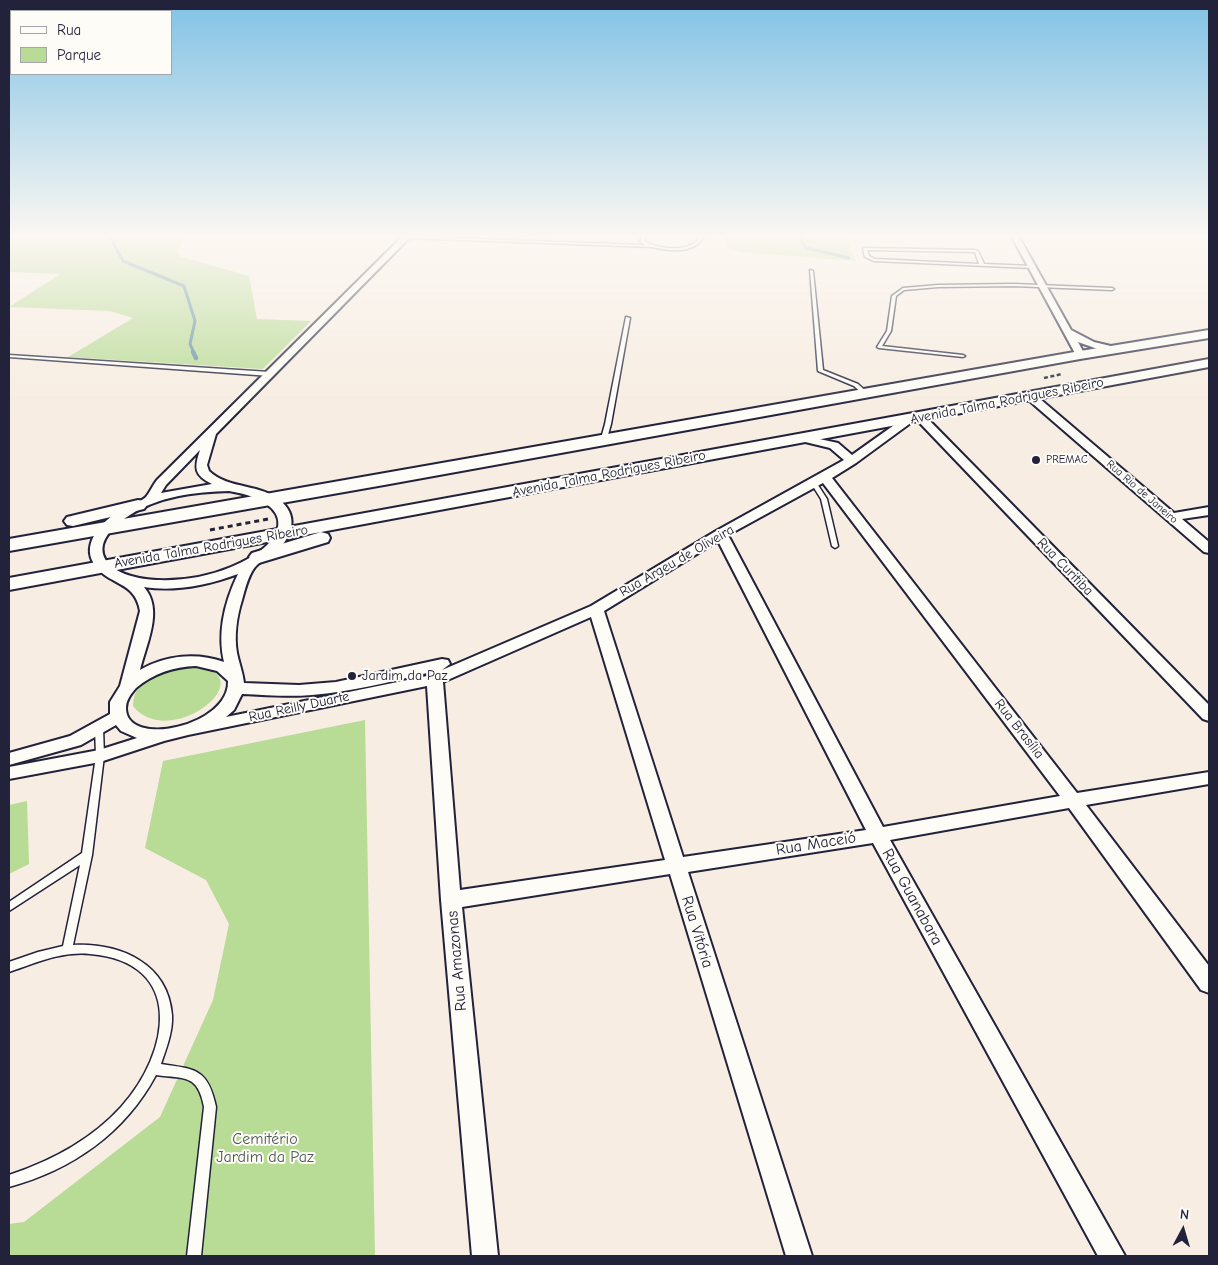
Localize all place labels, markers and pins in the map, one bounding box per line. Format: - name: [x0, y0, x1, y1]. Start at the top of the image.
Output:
- place label: PREMAC: [1046, 453, 1088, 467]
- marker: PREMAC: [1030, 454, 1042, 466]
- place label: Jardim da Paz: [362, 668, 447, 684]
- marker: Jardim da Paz: [346, 670, 358, 682]

